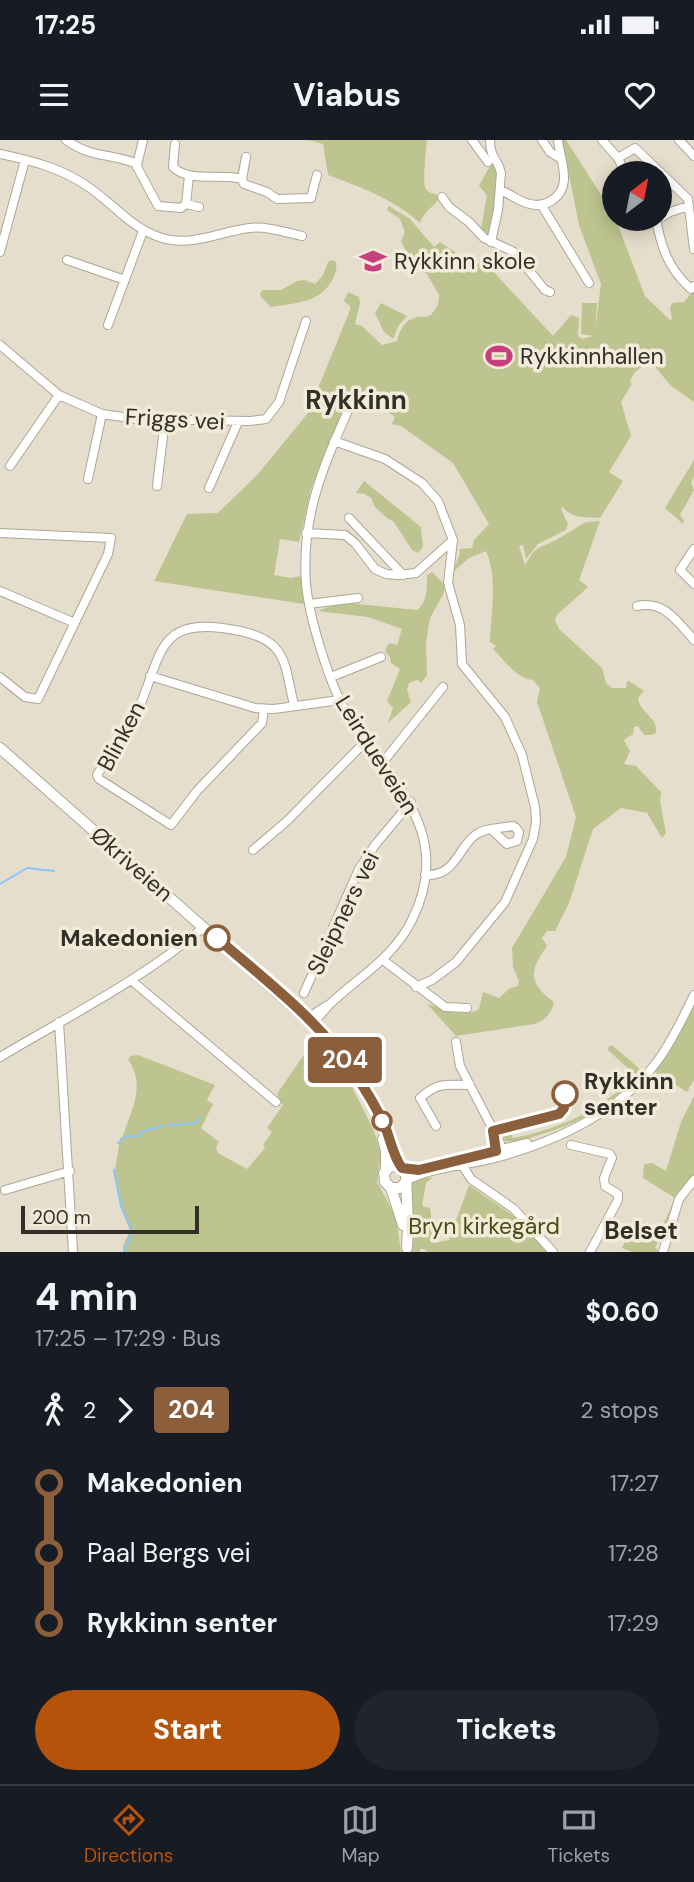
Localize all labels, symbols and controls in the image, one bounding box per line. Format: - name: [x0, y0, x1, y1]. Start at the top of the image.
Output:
- text: 17:25: [35, 8, 96, 42]
- text: Viabus: [293, 74, 401, 116]
- icon: menu: [35, 76, 73, 114]
- icon: heart: [621, 76, 659, 114]
- north arrow: [602, 161, 672, 231]
- map controls: [602, 161, 672, 231]
- school or university icon: Rykkinn skole: [358, 246, 388, 276]
- place label: Rykkinn skole: [394, 246, 536, 276]
- sports icon: Rykkinnhallen: [484, 341, 514, 371]
- place label: Rykkinnhallen: [520, 341, 664, 371]
- district label: Rykkinn: [305, 383, 407, 417]
- street label: Friggs vei: [124, 401, 226, 437]
- street label: Leirdueveien: [329, 690, 425, 820]
- street label: Blinken: [90, 696, 152, 776]
- street label: Økriveien: [84, 820, 180, 908]
- street label: Sleipners vei: [300, 846, 386, 980]
- place label: Makedonien: [60, 923, 198, 953]
- marker: Makedonien: [204, 925, 230, 951]
- line badge: 204: [305, 1037, 385, 1083]
- text: 204: [322, 1044, 368, 1075]
- place label: Rykkinn senter: [584, 1066, 674, 1122]
- marker: Rykkinn senter: [552, 1081, 578, 1107]
- unlabelled marker: [372, 1111, 392, 1131]
- scale bar: [21, 1203, 200, 1235]
- text: 200 m: [32, 1205, 91, 1230]
- park label: Bryn kirkegård: [408, 1211, 560, 1241]
- district label: Belset: [604, 1215, 678, 1246]
- text: 4 min: [35, 1272, 138, 1322]
- text: $0.60: [585, 1295, 659, 1329]
- text: 17:25 – 17:29 · Bus: [35, 1323, 221, 1353]
- icon: walk: [35, 1391, 73, 1429]
- icon: forward: [106, 1391, 144, 1429]
- text: 204: [168, 1394, 215, 1425]
- text: 2: [83, 1395, 96, 1425]
- text: 2 stops: [580, 1395, 659, 1425]
- text: Makedonien: [87, 1466, 243, 1500]
- text: 17:27: [610, 1468, 659, 1498]
- text: Paal Bergs vei: [87, 1536, 251, 1570]
- text: 17:28: [608, 1538, 659, 1568]
- text: Rykkinn senter: [87, 1606, 277, 1640]
- text: 17:29: [607, 1608, 659, 1638]
- button: Start: [35, 1690, 340, 1770]
- button: Tickets: [354, 1690, 659, 1770]
- tab: Directions: [84, 1801, 173, 1868]
- tab: Map: [341, 1801, 380, 1868]
- tab: Tickets: [548, 1801, 610, 1868]

